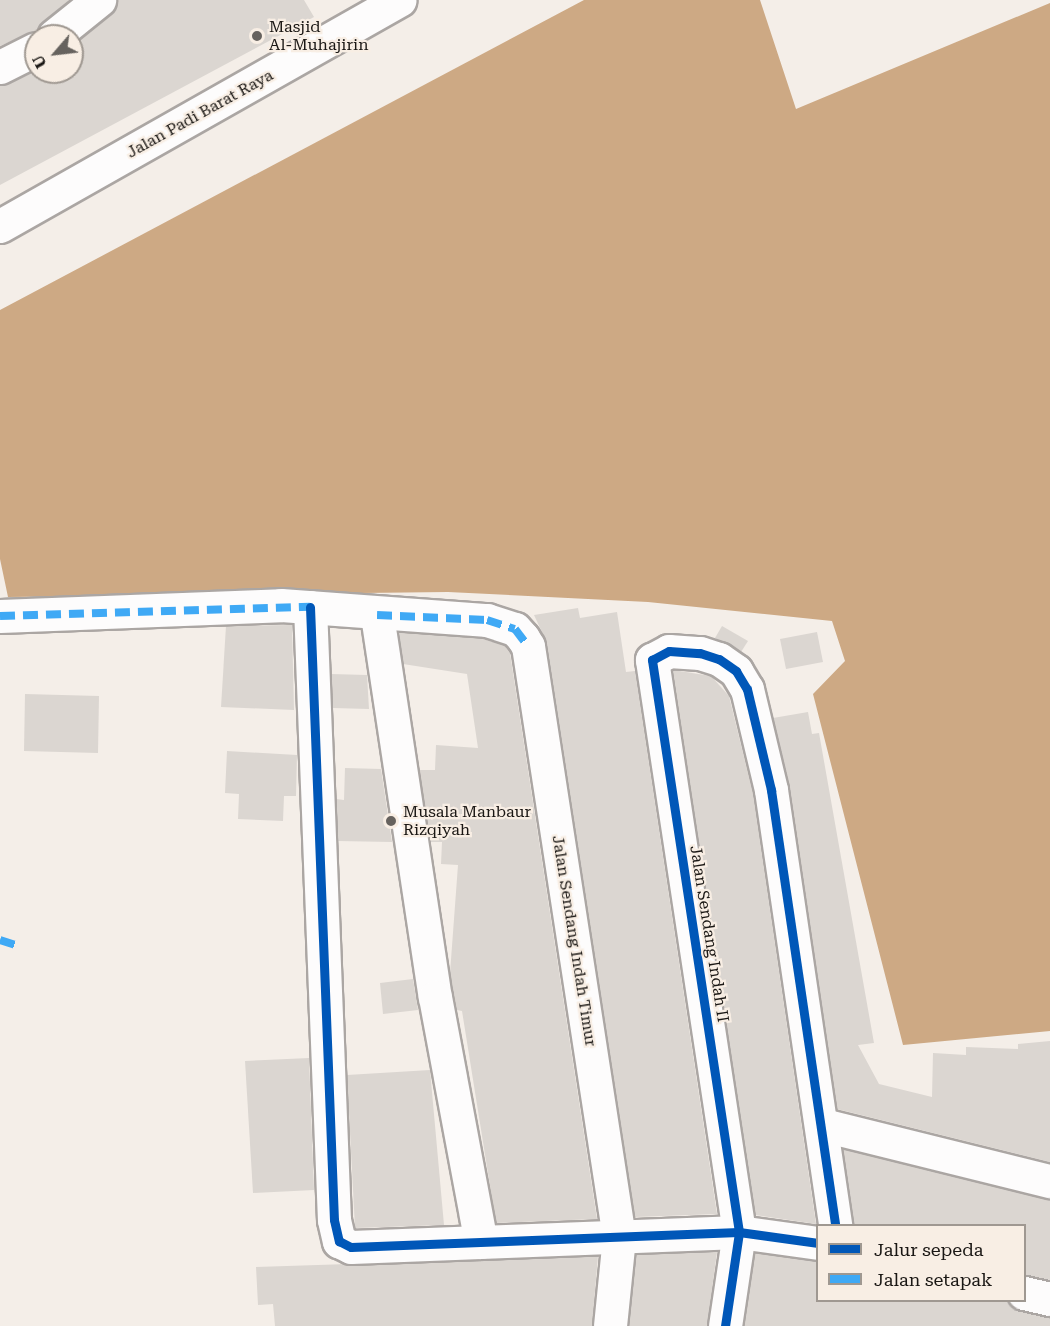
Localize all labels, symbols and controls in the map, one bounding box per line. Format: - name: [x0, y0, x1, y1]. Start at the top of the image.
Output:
- place label: Masjid Al-Muhajirin: [269, 17, 368, 55]
- north arrow: [24, 24, 84, 84]
- marker: Masjid Al-Muhajirin: [250, 29, 264, 43]
- text: U: [28, 52, 51, 72]
- street label: Jalan Padi Barat Raya: [123, 66, 277, 162]
- place label: Musala Manbaur Rizqiyah: [403, 802, 531, 840]
- marker: Musala Manbaur Rizqiyah: [384, 814, 398, 828]
- street label: Jalan Sendang Indah Timur: [548, 834, 600, 1048]
- street label: Jalan Sendang Indah II: [686, 844, 732, 1024]
- legend: [816, 1224, 1026, 1302]
- text: Jalur sepeda: [874, 1239, 984, 1260]
- text: Jalan setapak: [874, 1269, 992, 1290]

